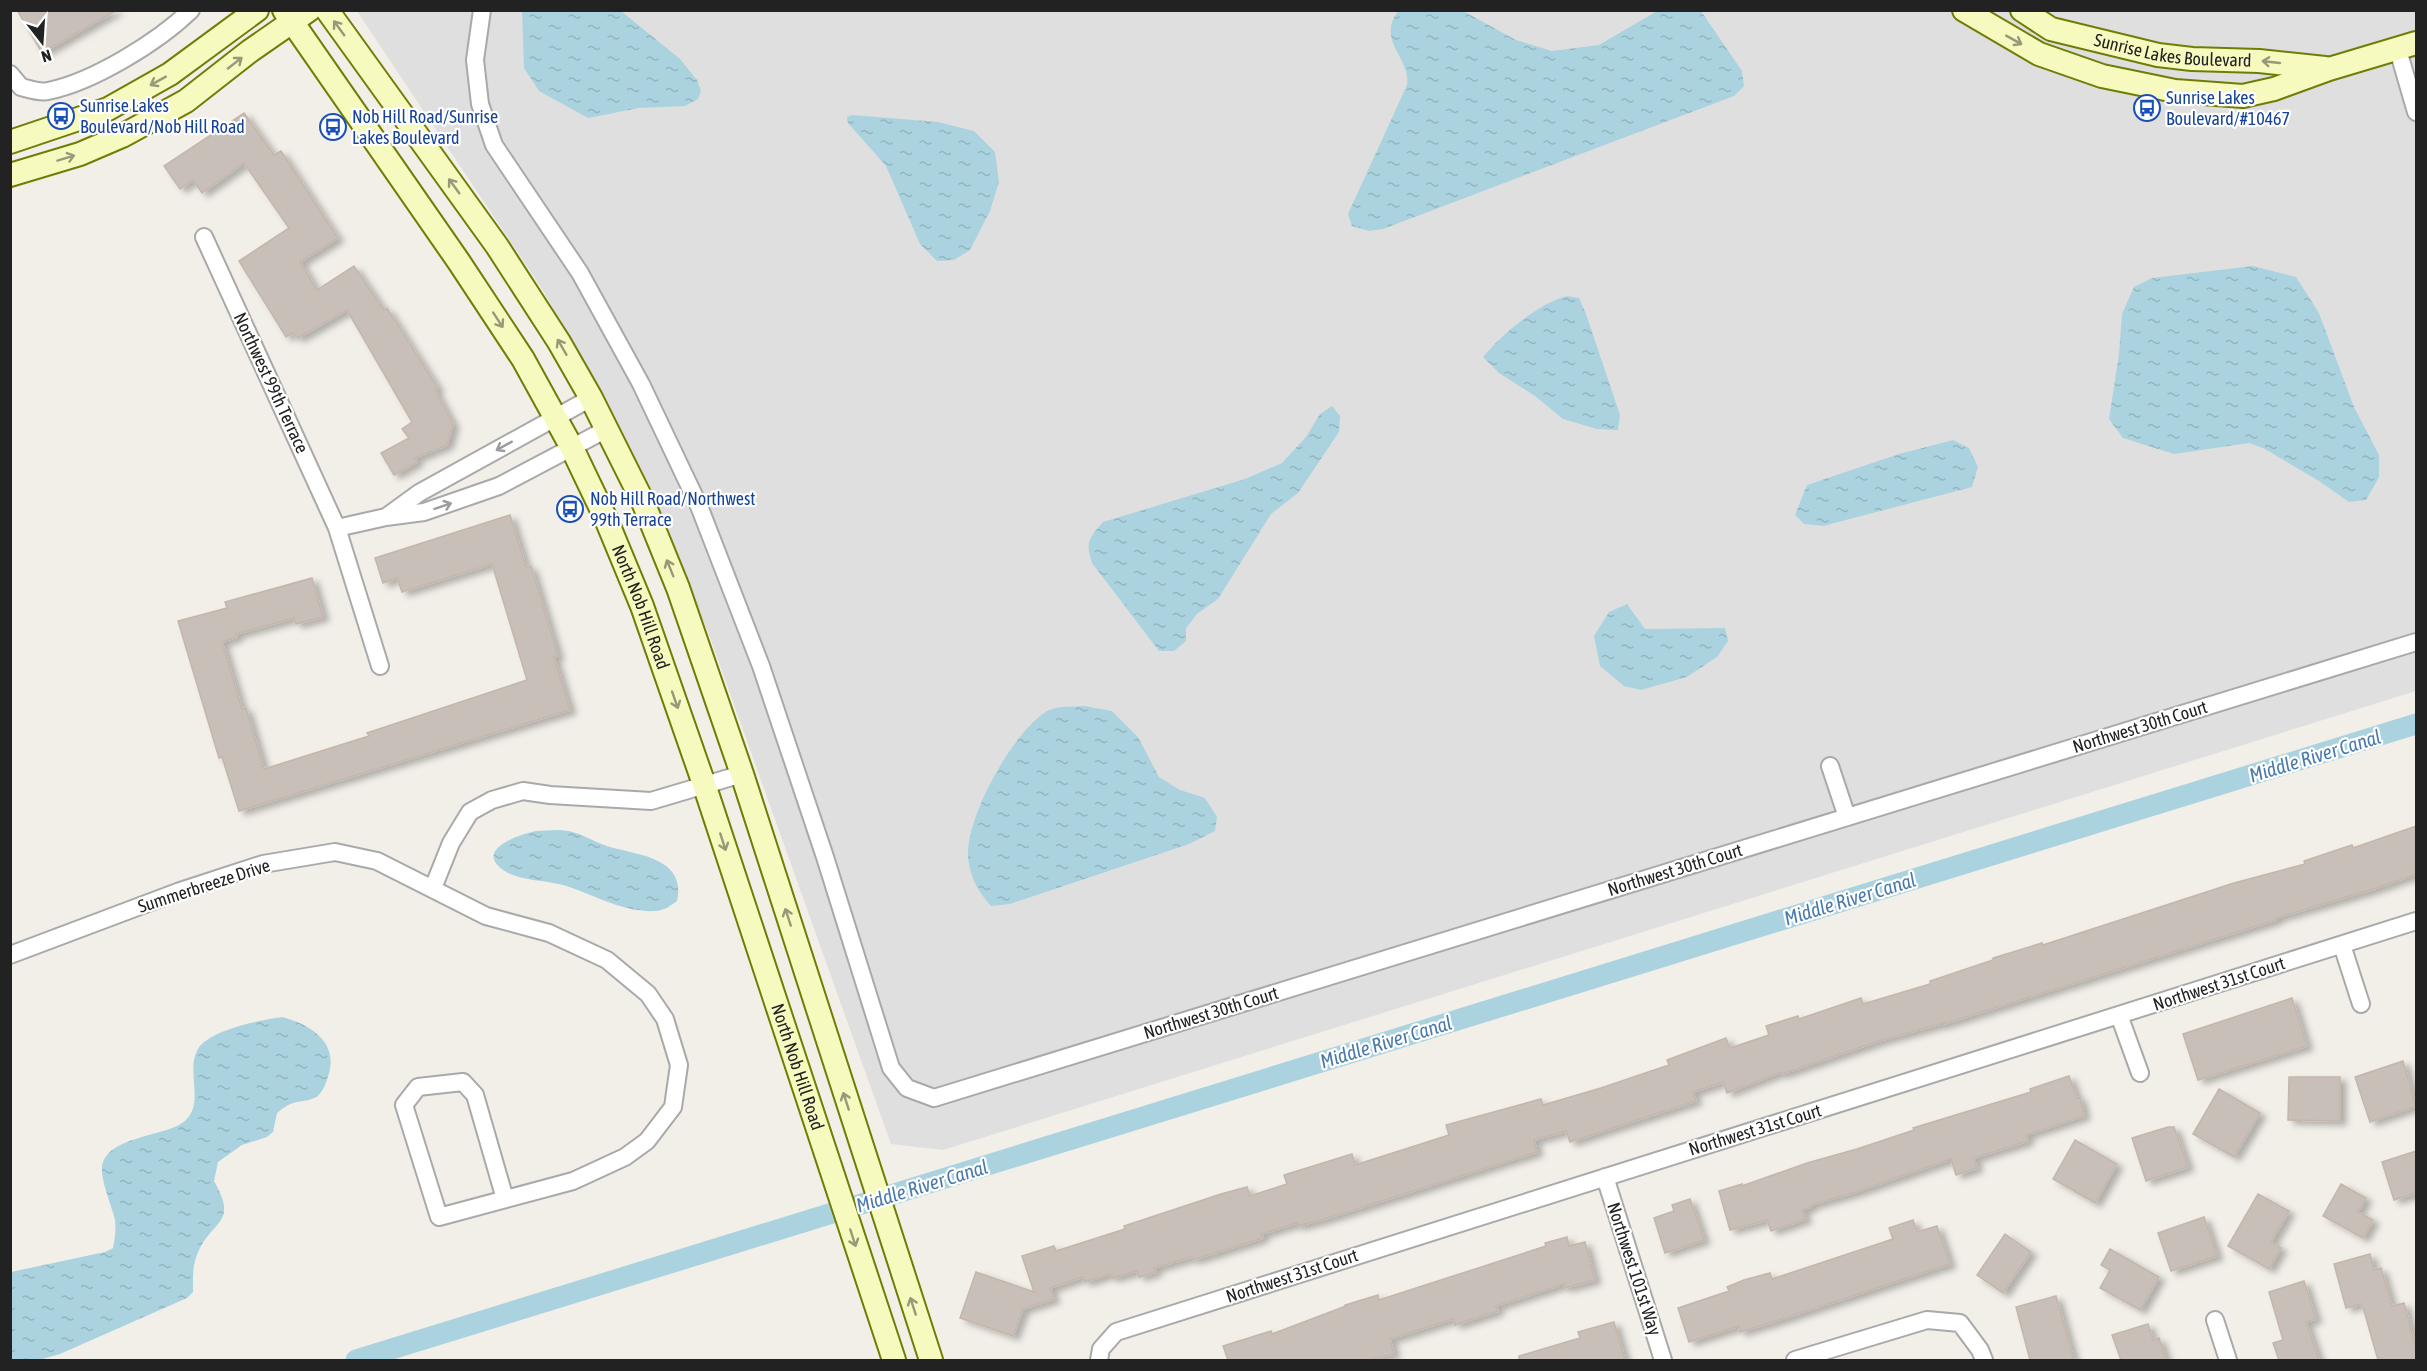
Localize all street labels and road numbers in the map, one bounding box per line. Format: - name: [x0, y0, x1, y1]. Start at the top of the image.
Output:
- street label: Sunrise Lakes Boulevard: [2092, 29, 2252, 71]
- street label: Northwest 99th Terrace: [230, 309, 313, 456]
- street label: North Nob Hill Road: [608, 541, 674, 672]
- street label: Northwest 30th Court: [2070, 696, 2210, 757]
- street label: Northwest 30th Court: [1605, 839, 1745, 900]
- street label: Summerbreeze Drive: [135, 854, 273, 917]
- street label: Northwest 31st Court: [2150, 952, 2287, 1015]
- street label: Northwest 30th Court: [1141, 982, 1281, 1043]
- street label: North Nob Hill Road: [767, 1001, 828, 1133]
- street label: Northwest 31st Court: [1686, 1099, 1824, 1160]
- street label: Northwest 101st Way: [1603, 1200, 1666, 1338]
- street label: Northwest 31st Court: [1223, 1244, 1360, 1307]

